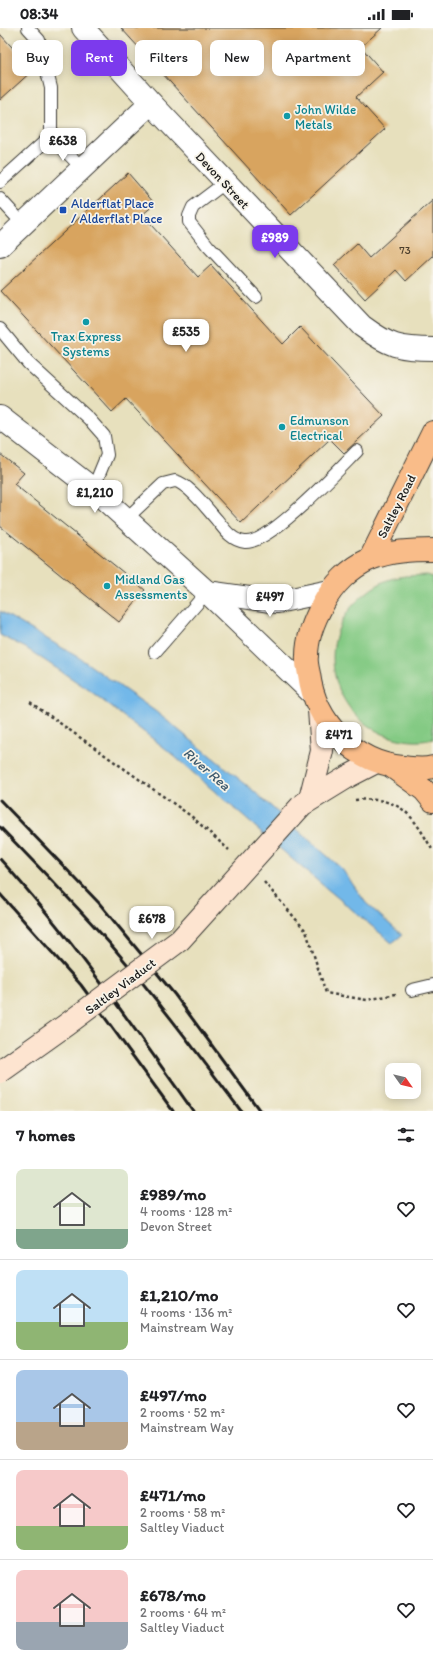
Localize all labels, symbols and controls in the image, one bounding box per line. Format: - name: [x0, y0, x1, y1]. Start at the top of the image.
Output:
- text: 08:34: [20, 5, 58, 23]
- chip: Buy: [12, 40, 63, 76]
- chip: Rent: [71, 40, 127, 76]
- chip: Filters: [135, 40, 202, 76]
- chip: New: [210, 40, 264, 76]
- chip: Apartment: [272, 40, 365, 76]
- place label: John Wilde Metals: [295, 102, 356, 132]
- marker: John Wilde Metals: [282, 111, 292, 121]
- pin: £638: [39, 128, 87, 162]
- text: £638: [49, 133, 77, 148]
- street label: Devon Street: [193, 149, 253, 212]
- place label: Alderflat Place / Alderflat Place: [71, 196, 163, 226]
- marker: Alderflat Place / Alderflat Place: [58, 205, 68, 215]
- pin: £989: [251, 225, 299, 259]
- text: £989: [261, 230, 289, 245]
- house number: 73: [399, 244, 411, 257]
- marker: Trax Express Systems: [81, 317, 91, 327]
- pin: £535: [162, 319, 210, 353]
- text: £535: [172, 324, 200, 339]
- place label: Trax Express Systems: [51, 329, 122, 359]
- place label: Edmunson Electrical: [290, 413, 349, 443]
- marker: Edmunson Electrical: [277, 422, 287, 432]
- street label: Saltley Road: [374, 472, 419, 541]
- pin: £1,210: [62, 480, 128, 514]
- text: £1,210: [77, 485, 113, 500]
- place label: Midland Gas Assessments: [115, 572, 188, 602]
- marker: Midland Gas Assessments: [102, 581, 112, 591]
- pin: £497: [246, 584, 294, 618]
- text: £497: [256, 589, 284, 604]
- pin: £471: [315, 722, 363, 756]
- text: £471: [325, 727, 353, 742]
- water label: River Rea: [180, 744, 234, 795]
- pin: £678: [128, 906, 176, 940]
- text: £678: [138, 911, 166, 926]
- street label: Saltley Viaduct: [82, 955, 159, 1018]
- north arrow: [385, 1063, 421, 1099]
- map controls: [385, 1063, 421, 1099]
- icon: filters: [395, 1124, 417, 1146]
- text: 7 homes: [16, 1125, 76, 1145]
- text: £989/mo: [140, 1184, 206, 1204]
- icon: home: [48, 1185, 96, 1233]
- icon: heart: [395, 1198, 417, 1220]
- text: 4 rooms · 128 m²: [140, 1204, 232, 1219]
- text: Devon Street: [140, 1219, 212, 1234]
- text: £1,210/mo: [140, 1285, 218, 1305]
- icon: home: [48, 1286, 96, 1334]
- icon: heart: [395, 1299, 417, 1321]
- text: 4 rooms · 136 m²: [140, 1305, 232, 1320]
- text: Mainstream Way: [140, 1320, 234, 1335]
- text: £497/mo: [140, 1385, 207, 1405]
- icon: home: [48, 1386, 96, 1434]
- icon: heart: [395, 1399, 417, 1421]
- text: 2 rooms · 52 m²: [140, 1405, 225, 1420]
- text: Mainstream Way: [140, 1420, 234, 1435]
- text: £471/mo: [140, 1485, 206, 1505]
- icon: home: [48, 1486, 96, 1534]
- icon: heart: [395, 1499, 417, 1521]
- text: 2 rooms · 58 m²: [140, 1505, 225, 1520]
- text: Saltley Viaduct: [140, 1520, 224, 1535]
- text: £678/mo: [140, 1585, 206, 1605]
- icon: home: [48, 1586, 96, 1634]
- icon: heart: [395, 1599, 417, 1621]
- text: 2 rooms · 64 m²: [140, 1605, 226, 1620]
- text: Saltley Viaduct: [140, 1620, 224, 1635]

